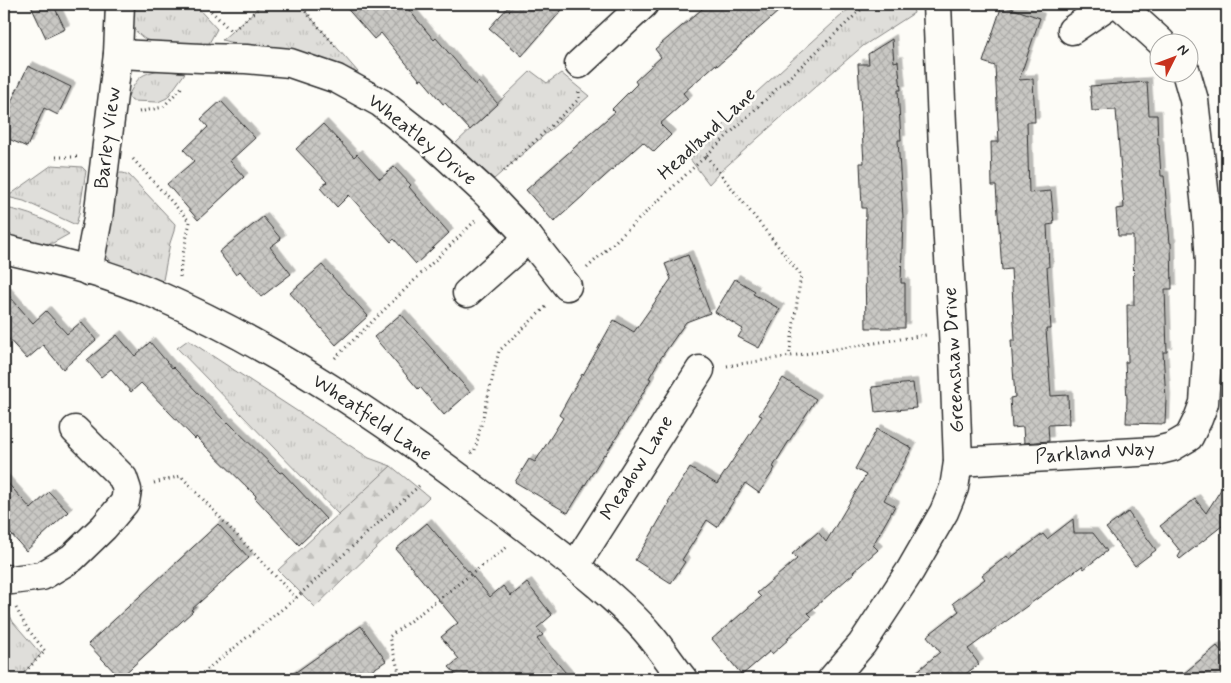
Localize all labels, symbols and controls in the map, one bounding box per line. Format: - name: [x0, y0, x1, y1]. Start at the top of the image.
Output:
- north arrow: [1148, 32, 1198, 82]
- text: N: [1173, 40, 1193, 59]
- street label: Headland Lane: [652, 81, 762, 187]
- street label: Barley View: [88, 85, 128, 191]
- street label: Wheatley Drive: [362, 88, 482, 192]
- street label: Greenshaw Drive: [937, 286, 971, 434]
- street label: Wheatfield Lane: [307, 368, 437, 468]
- street label: Meadow Lane: [594, 410, 680, 526]
- street label: Parkland Way: [1034, 435, 1156, 471]

